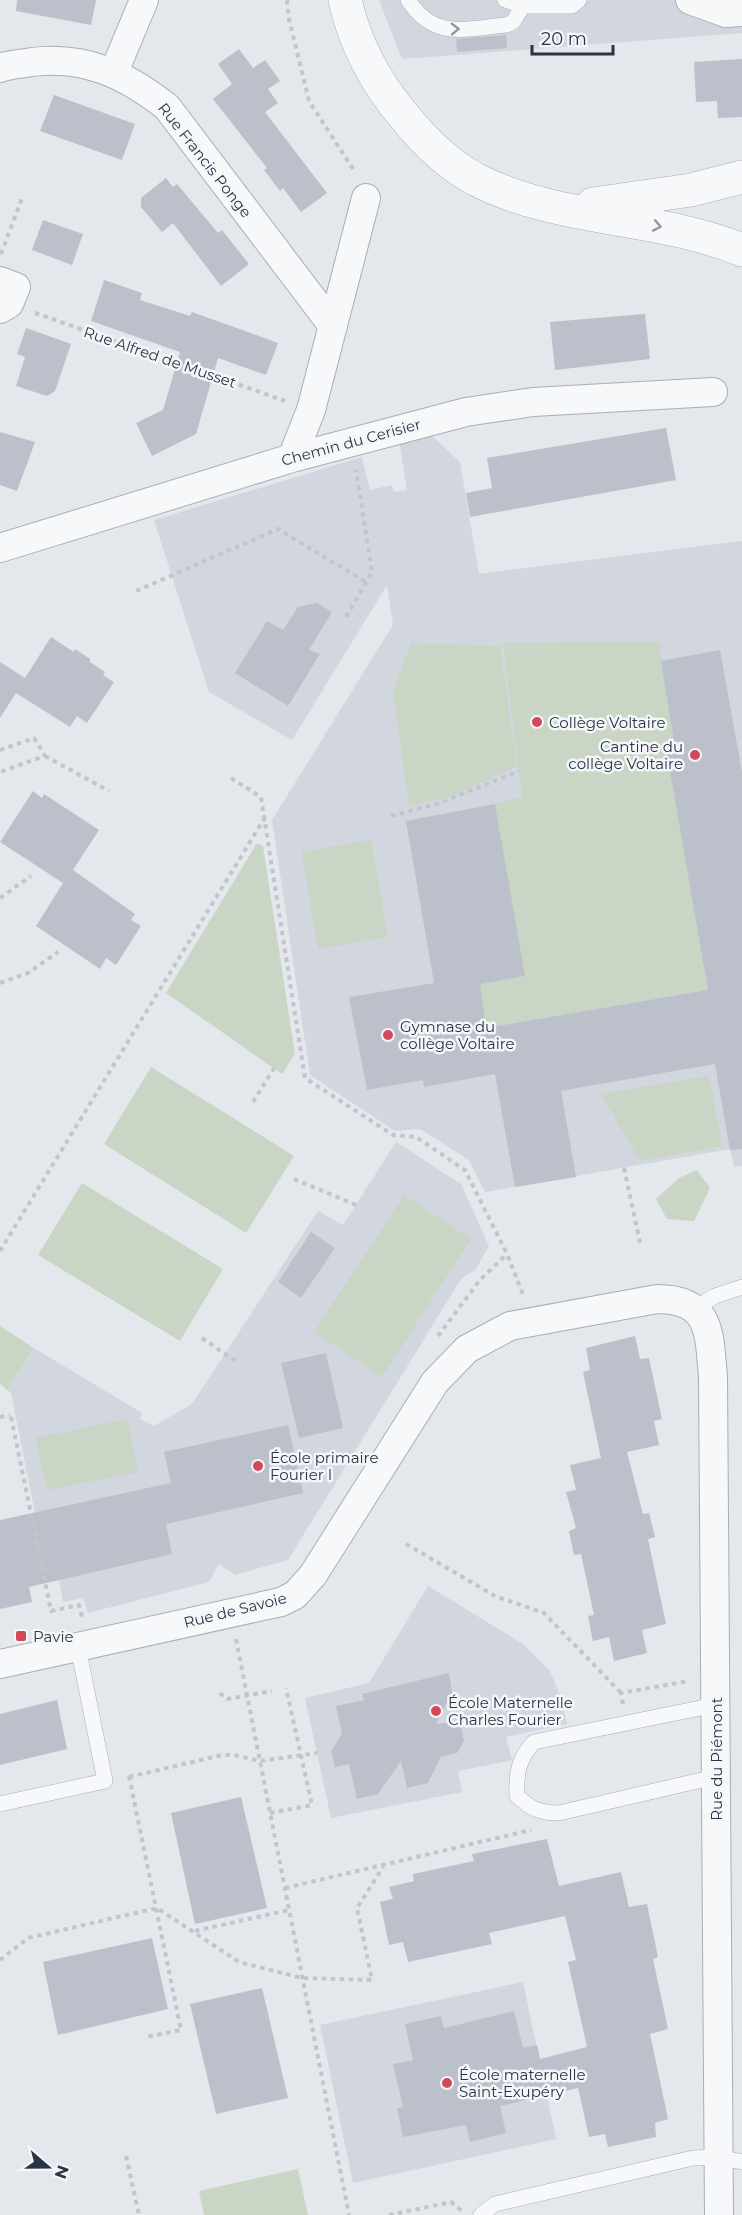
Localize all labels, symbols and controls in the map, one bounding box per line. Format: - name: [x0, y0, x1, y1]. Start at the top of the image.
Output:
- scale bar: [532, 18, 613, 56]
- one-way arrow: [450, 23, 459, 35]
- text: 20 m: [541, 28, 587, 50]
- street label: Rue Francis Ponge: [154, 99, 256, 221]
- one-way arrow: [651, 219, 661, 232]
- street label: Rue Alfred de Musset: [81, 322, 239, 392]
- street label: Chemin du Cerisier: [279, 414, 423, 470]
- place label: Collège Voltaire: [549, 713, 666, 732]
- marker: Collège Voltaire: [530, 715, 544, 729]
- place label: Cantine du collège Voltaire: [568, 737, 683, 773]
- marker: Cantine du collège Voltaire: [688, 748, 702, 762]
- place label: Gymnase du collège Voltaire: [400, 1017, 515, 1053]
- marker: Gymnase du collège Voltaire: [381, 1028, 395, 1042]
- place label: École primaire Fourier I: [270, 1448, 378, 1484]
- marker: École primaire Fourier I: [251, 1459, 265, 1473]
- street label: Rue de Savoie: [182, 1588, 288, 1632]
- place label: Pavie: [33, 1627, 73, 1646]
- marker: Pavie: [14, 1629, 28, 1643]
- place label: École Maternelle Charles Fourier: [448, 1693, 573, 1729]
- street label: Rue du Piémont: [707, 1697, 726, 1821]
- marker: École Maternelle Charles Fourier: [429, 1704, 443, 1718]
- place label: École maternelle Saint-Exupéry: [459, 2065, 586, 2101]
- marker: École maternelle Saint-Exupéry: [440, 2076, 454, 2090]
- north arrow: [18, 2137, 78, 2197]
- text: N: [50, 2163, 73, 2181]

